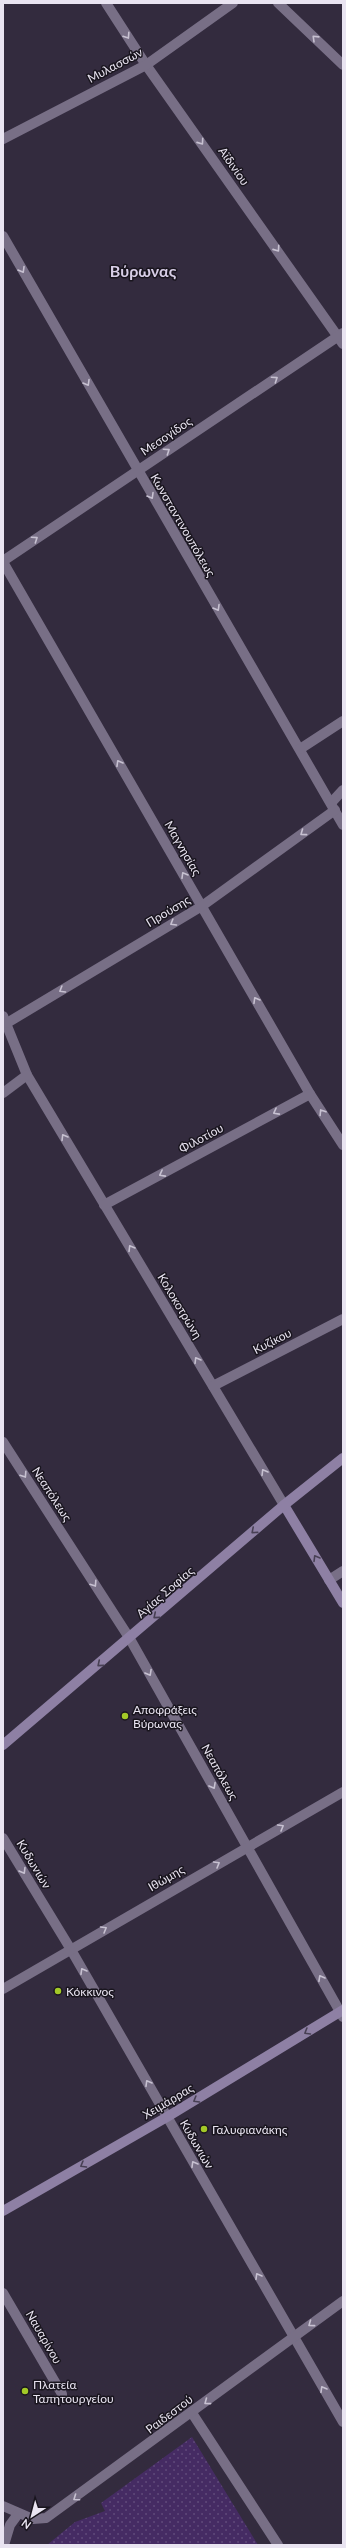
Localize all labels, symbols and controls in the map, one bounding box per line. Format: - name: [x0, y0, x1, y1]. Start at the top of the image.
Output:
- one-way arrow: [123, 31, 130, 38]
- one-way arrow: [312, 35, 320, 43]
- street label: Μυλασσών: [85, 44, 145, 86]
- one-way arrow: [197, 138, 204, 145]
- street label: Αϊδινίου: [215, 144, 253, 188]
- one-way arrow: [272, 244, 279, 251]
- district label: Βύρωνας: [110, 261, 177, 280]
- one-way arrow: [18, 266, 25, 273]
- one-way arrow: [271, 376, 278, 384]
- one-way arrow: [82, 379, 89, 386]
- street label: Μεσογίδος: [138, 413, 195, 459]
- one-way arrow: [162, 449, 169, 456]
- street label: Κωνσταντινουπόλεως: [147, 471, 219, 580]
- one-way arrow: [147, 492, 154, 499]
- one-way arrow: [31, 537, 38, 544]
- one-way arrow: [212, 604, 220, 611]
- one-way arrow: [117, 760, 124, 767]
- street label: Μαγνησίας: [161, 818, 205, 878]
- one-way arrow: [300, 828, 307, 836]
- one-way arrow: [182, 872, 189, 880]
- street label: Προύσης: [143, 892, 193, 930]
- one-way arrow: [170, 919, 177, 926]
- one-way arrow: [59, 986, 66, 993]
- one-way arrow: [254, 997, 261, 1004]
- one-way arrow: [273, 1107, 280, 1115]
- one-way arrow: [319, 1109, 327, 1116]
- street label: Φιλοτίου: [176, 1120, 226, 1156]
- one-way arrow: [61, 1134, 68, 1141]
- one-way arrow: [159, 1169, 166, 1176]
- one-way arrow: [128, 1245, 135, 1252]
- street label: Κολοκοτρώνη: [155, 1270, 205, 1342]
- street label: Κυζίκου: [250, 1325, 294, 1357]
- one-way arrow: [195, 1357, 202, 1364]
- street label: Νεαπόλεως: [29, 1464, 75, 1524]
- one-way arrow: [261, 1469, 268, 1476]
- one-way arrow: [19, 1470, 26, 1477]
- one-way arrow: [252, 1526, 259, 1533]
- one-way arrow: [313, 1555, 320, 1562]
- street label: Αγίας Σοφίας: [133, 1563, 197, 1621]
- one-way arrow: [90, 1580, 97, 1587]
- one-way arrow: [154, 1612, 161, 1619]
- one-way arrow: [97, 1659, 105, 1666]
- one-way arrow: [144, 1669, 151, 1676]
- place label: Αποφράξεις Βύρωνας: [133, 1702, 197, 1731]
- marker: Αποφράξεις Βύρωνας: [120, 1711, 130, 1721]
- street label: Νεαπόλεως: [198, 1741, 242, 1803]
- one-way arrow: [208, 1782, 215, 1789]
- one-way arrow: [277, 1825, 284, 1832]
- street label: Κυδωνιών: [14, 1837, 54, 1891]
- street label: Ιθώμης: [145, 1861, 187, 1894]
- one-way arrow: [213, 1862, 220, 1869]
- one-way arrow: [19, 1867, 26, 1874]
- one-way arrow: [100, 1926, 107, 1933]
- one-way arrow: [81, 1967, 88, 1975]
- one-way arrow: [318, 1975, 325, 1982]
- place label: Κόκκινος: [66, 1984, 114, 1999]
- marker: Κόκκινος: [53, 1986, 63, 1996]
- one-way arrow: [304, 2027, 311, 2035]
- street label: Χειμάρρας: [140, 2080, 196, 2122]
- one-way arrow: [145, 2080, 152, 2087]
- one-way arrow: [193, 2095, 200, 2102]
- street label: Κυδωνιών: [177, 2117, 217, 2171]
- place label: Γαλυφιανάκης: [212, 2122, 288, 2137]
- marker: Γαλυφιανάκης: [199, 2124, 209, 2134]
- one-way arrow: [80, 2160, 88, 2168]
- one-way arrow: [191, 2160, 198, 2168]
- one-way arrow: [256, 2273, 263, 2280]
- street label: Ναυαρίνου: [23, 2308, 65, 2366]
- one-way arrow: [309, 2320, 316, 2327]
- place label: Πλατεία Ταπητουργείου: [33, 2377, 114, 2406]
- marker: Πλατεία Ταπητουργείου: [20, 2386, 30, 2396]
- one-way arrow: [321, 2386, 328, 2393]
- street label: Ραιδεστού: [142, 2391, 196, 2437]
- one-way arrow: [204, 2397, 211, 2404]
- one-way arrow: [73, 2493, 80, 2500]
- north arrow: [12, 2496, 52, 2536]
- text: N: [19, 2517, 33, 2532]

